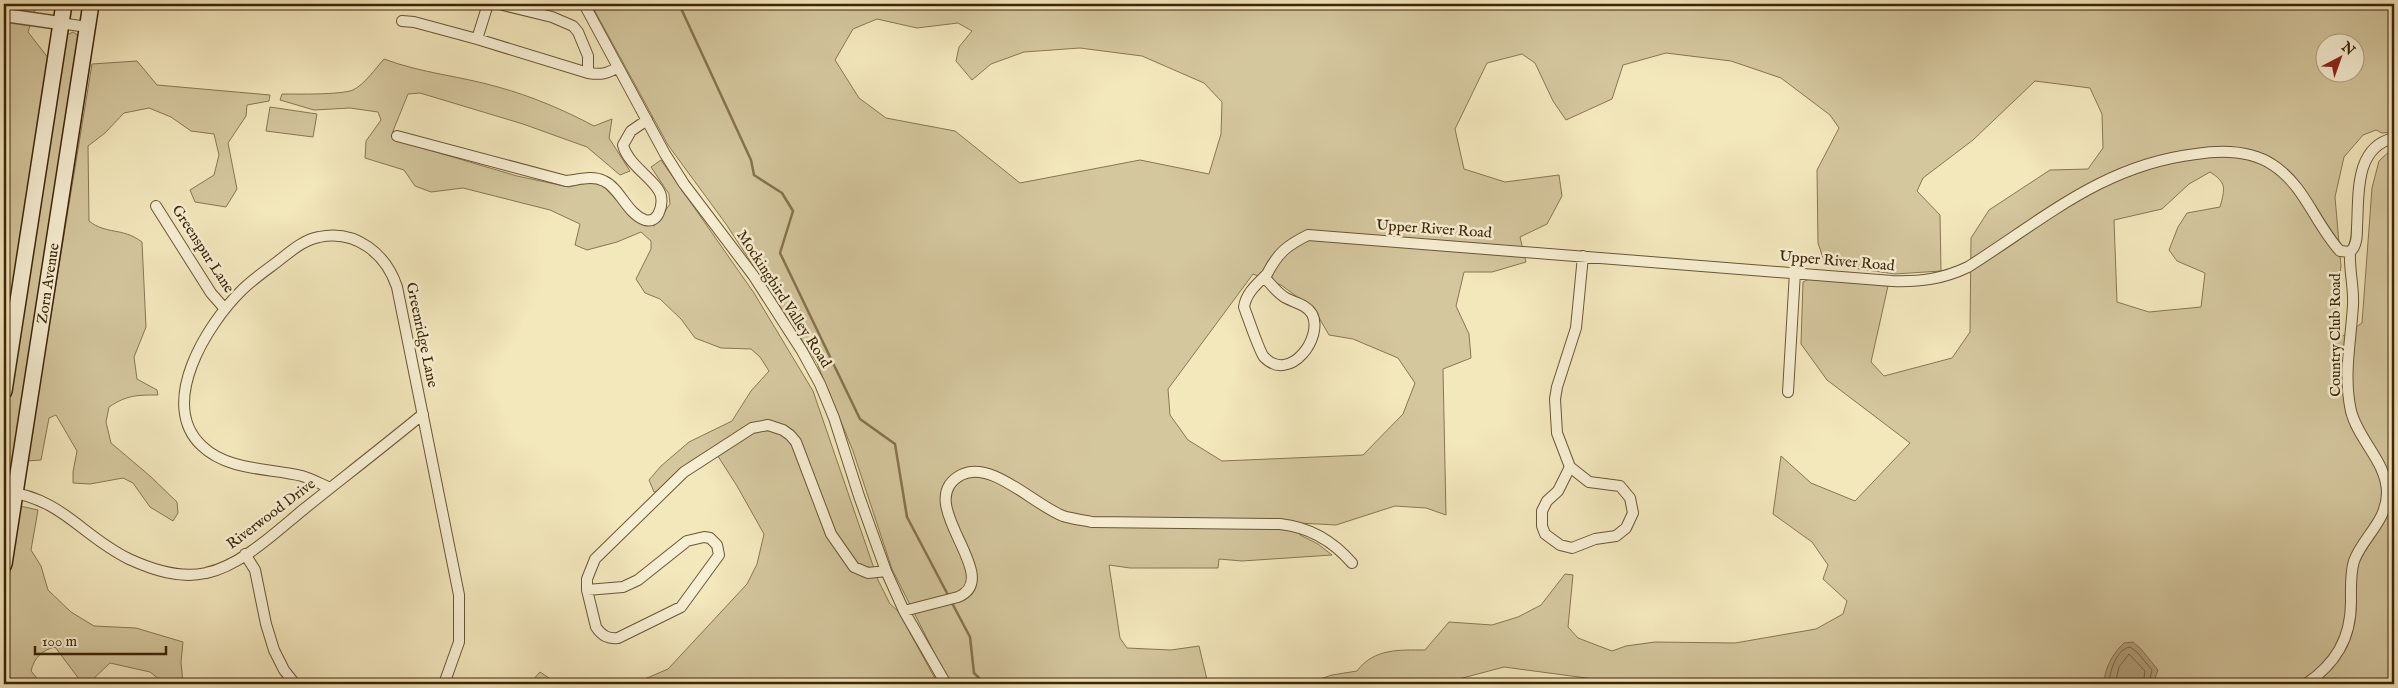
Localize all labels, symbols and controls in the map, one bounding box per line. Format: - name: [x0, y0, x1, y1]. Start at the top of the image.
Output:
- north arrow: [2316, 32, 2366, 82]
- text: N: [2337, 38, 2358, 60]
- street label: Greenspur Lane: [167, 201, 239, 297]
- street label: Upper River Road: [1376, 215, 1493, 243]
- street label: Mockingbird Valley Road: [732, 227, 836, 372]
- street label: Zorn Avenue: [32, 242, 63, 325]
- street label: Upper River Road: [1779, 246, 1896, 276]
- street label: Country Club Road: [2326, 272, 2345, 397]
- street label: Greenridge Lane: [402, 281, 442, 389]
- street label: Riverwood Drive: [223, 474, 319, 554]
- scale bar: [35, 623, 166, 655]
- text: 100 m: [42, 632, 78, 651]

